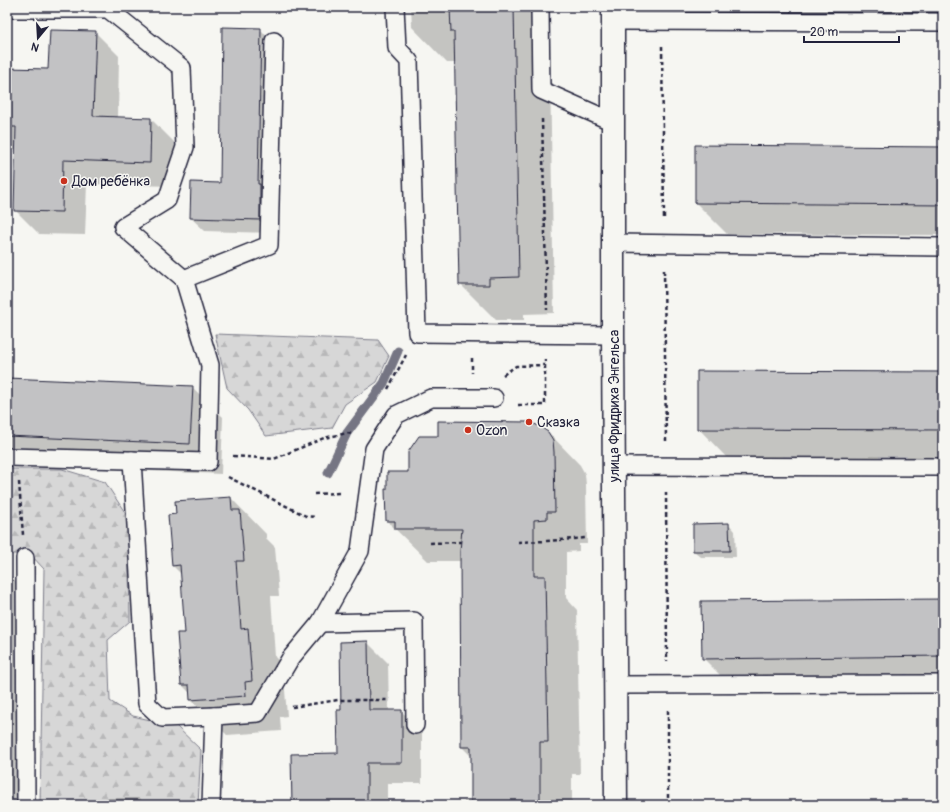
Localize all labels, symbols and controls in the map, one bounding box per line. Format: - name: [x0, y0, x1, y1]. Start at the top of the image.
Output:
- north arrow: [18, 18, 58, 58]
- scale bar: [804, 18, 899, 44]
- text: 20 m: [810, 25, 839, 40]
- text: N: [29, 40, 41, 54]
- place label: Дом ребёнка: [71, 173, 150, 190]
- marker: Дом ребёнка: [59, 176, 69, 186]
- street label: улица Фридриха Энгельса: [606, 330, 623, 483]
- place label: Сказка: [537, 414, 580, 431]
- marker: Сказка: [524, 417, 534, 427]
- place label: Ozon: [476, 422, 508, 439]
- marker: Ozon: [463, 425, 473, 435]

